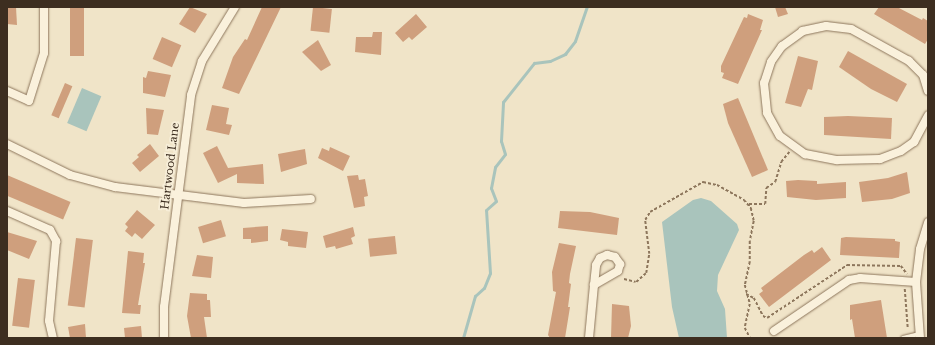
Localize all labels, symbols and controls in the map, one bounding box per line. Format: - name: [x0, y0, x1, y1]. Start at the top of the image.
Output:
- street label: Hartwood Lane: [158, 122, 182, 210]

